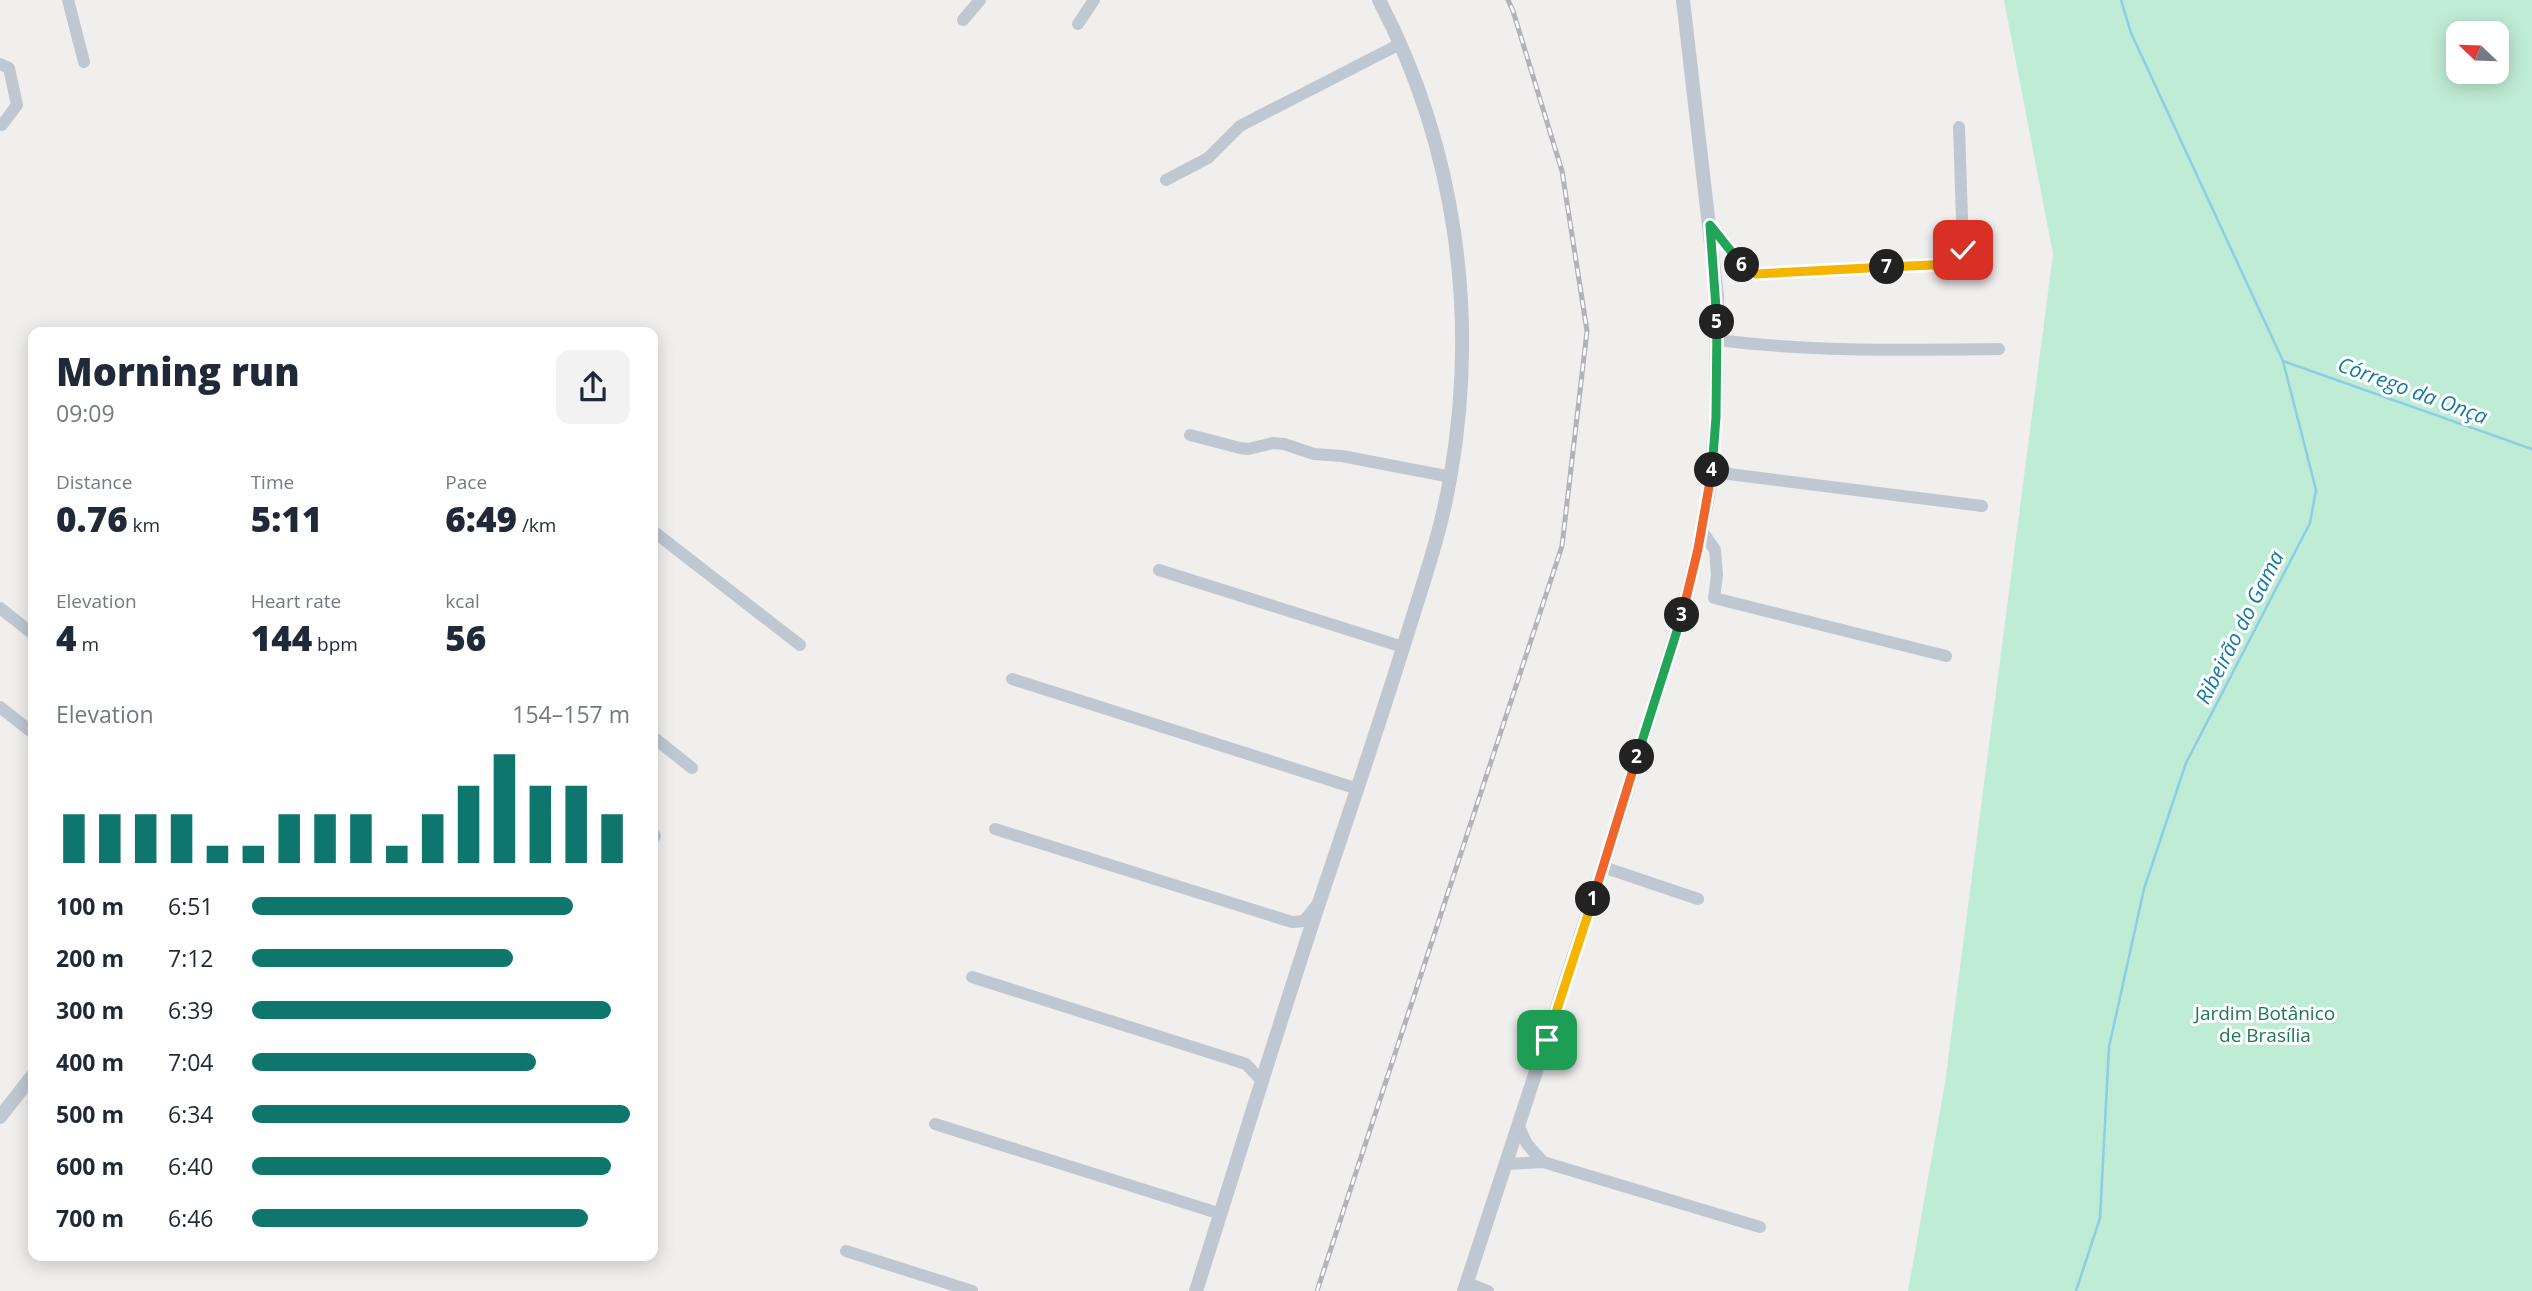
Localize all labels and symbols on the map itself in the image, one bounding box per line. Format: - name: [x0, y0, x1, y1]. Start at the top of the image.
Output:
- north arrow: [2446, 21, 2510, 84]
- pin: [1933, 220, 1993, 280]
- pin: 6: [1724, 247, 1760, 282]
- pin: 7: [1870, 250, 1904, 284]
- pin: 5: [1700, 304, 1734, 340]
- water label: Córrego da Onça: [2334, 350, 2492, 430]
- pin: 4: [1694, 452, 1730, 488]
- water label: Ribeirão do Gama: [2188, 546, 2290, 708]
- pin: 3: [1664, 598, 1700, 632]
- pin: 2: [1620, 740, 1654, 774]
- pin: 1: [1576, 881, 1610, 916]
- park label: Jardim Botânico de Brasília: [2193, 1000, 2335, 1048]
- pin: [1517, 1010, 1577, 1070]

